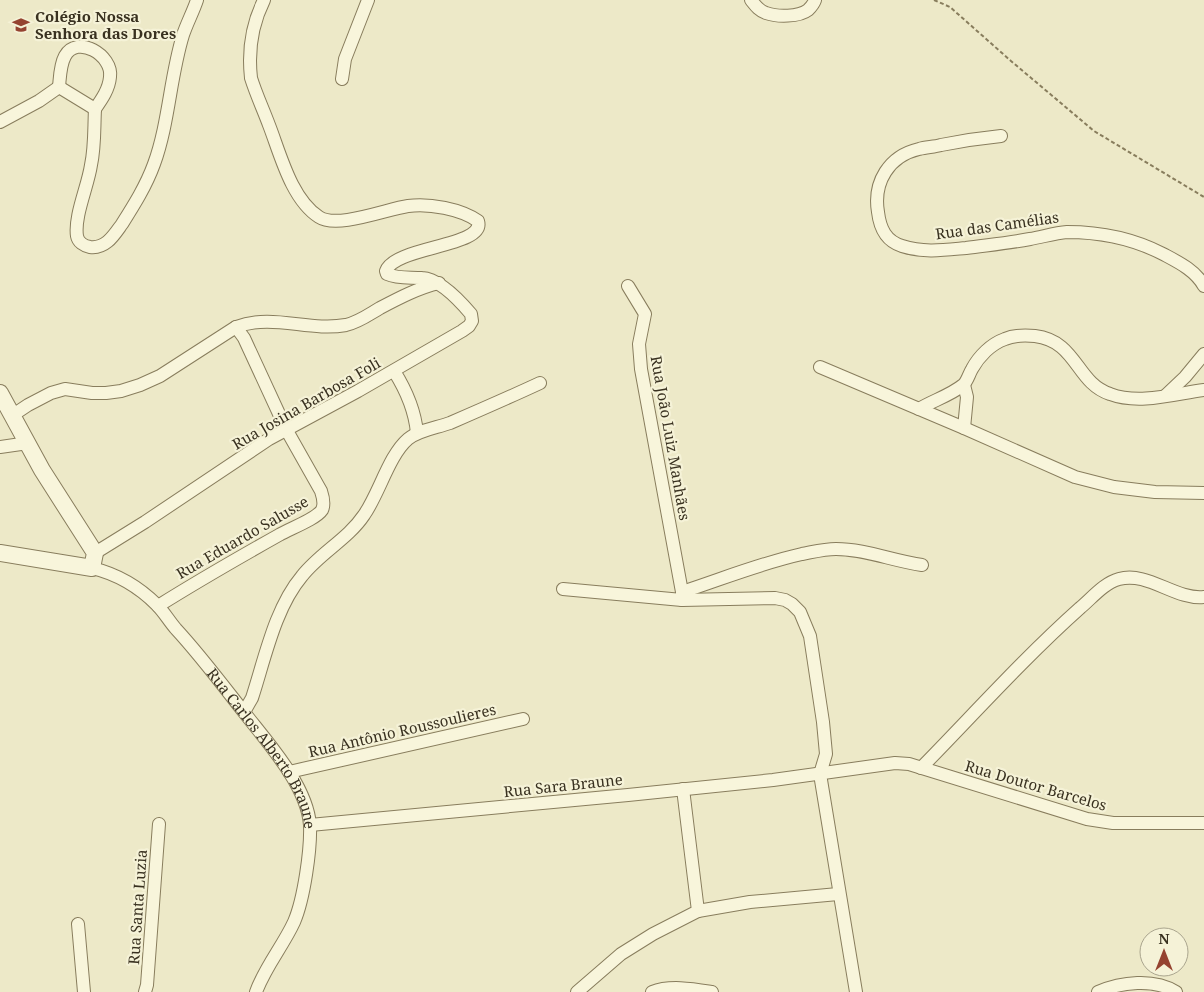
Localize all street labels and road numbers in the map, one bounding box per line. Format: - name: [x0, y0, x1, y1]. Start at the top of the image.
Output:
- street label: Rua das Camélias: [934, 206, 1060, 244]
- street label: Rua Josina Barbosa Foli: [228, 352, 384, 454]
- street label: Rua João Luiz Manhães: [647, 354, 695, 522]
- street label: Rua Eduardo Salusse: [172, 491, 312, 583]
- street label: Rua Carlos Alberto Braune: [203, 664, 320, 830]
- street label: Rua Antônio Roussoulieres: [306, 699, 498, 761]
- street label: Rua Doutor Barcelos: [963, 755, 1109, 815]
- street label: Rua Sara Braune: [502, 769, 624, 801]
- street label: Rua Santa Luzia: [123, 849, 151, 965]

